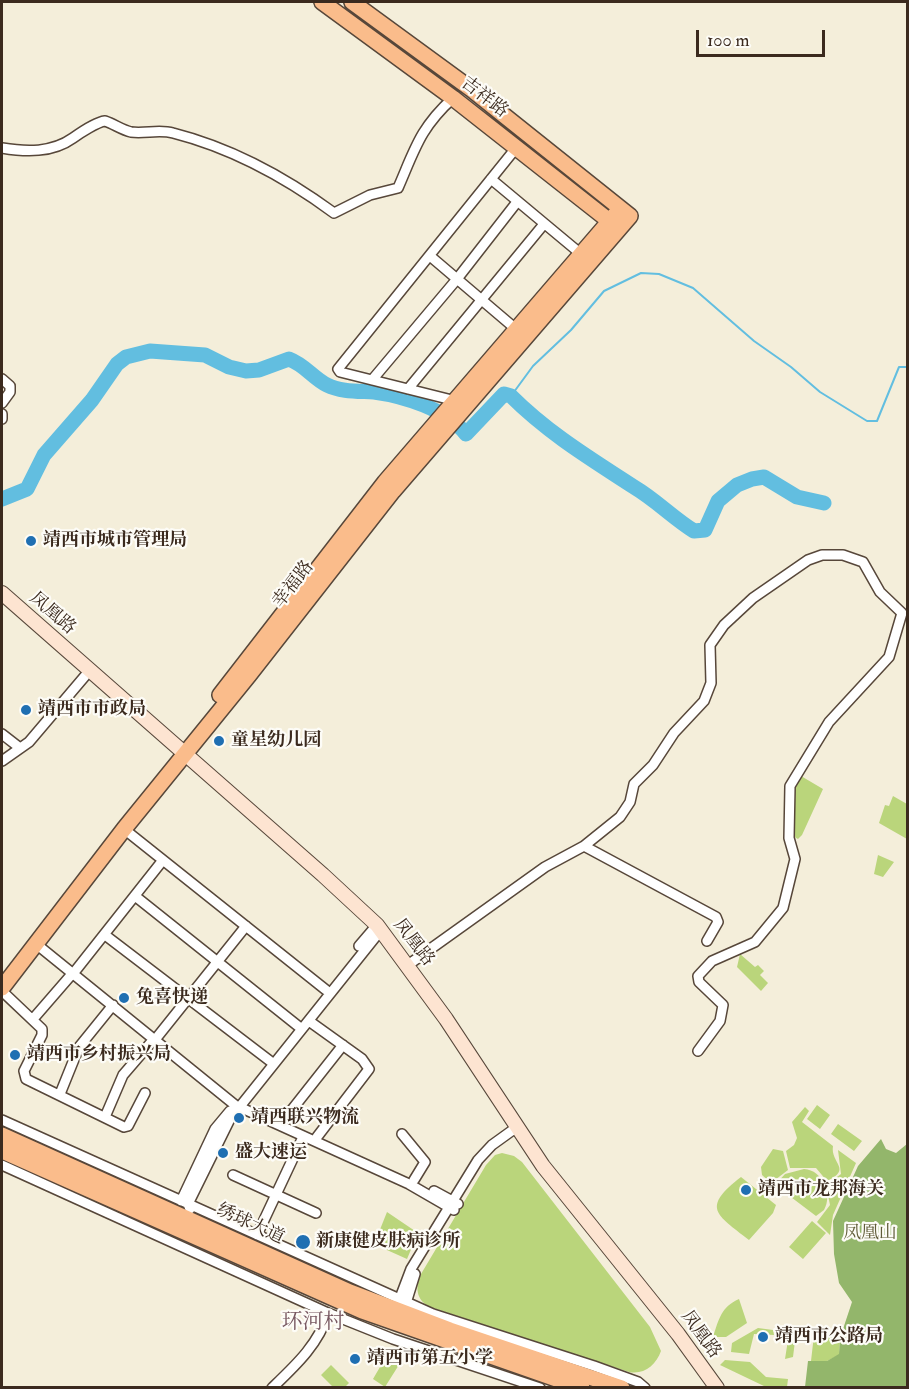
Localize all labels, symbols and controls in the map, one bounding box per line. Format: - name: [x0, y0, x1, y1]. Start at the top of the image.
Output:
- scale bar: [699, 18, 828, 56]
- text: 100 m: [707, 29, 750, 52]
- street label: 吉祥路: [456, 73, 512, 123]
- place label: 靖西市城市管理局: [43, 530, 187, 552]
- marker: 靖西市城市管理局: [24, 534, 38, 548]
- street label: 幸福路: [269, 557, 319, 613]
- street label: 凤凰路: [25, 588, 79, 640]
- place label: 靖西市市政局: [38, 699, 146, 721]
- marker: 靖西市市政局: [19, 703, 33, 717]
- place label: 童星幼儿园: [231, 730, 321, 752]
- marker: 童星幼儿园: [212, 734, 226, 748]
- street label: 凤凰路: [388, 915, 438, 971]
- place label: 兔喜快递: [136, 987, 208, 1009]
- marker: 兔喜快递: [117, 991, 131, 1005]
- place label: 靖西市乡村振兴局: [27, 1044, 171, 1066]
- marker: 靖西市乡村振兴局: [8, 1048, 22, 1062]
- place label: 靖西联兴物流: [251, 1107, 359, 1129]
- marker: 靖西联兴物流: [232, 1111, 246, 1125]
- place label: 盛大速运: [235, 1142, 307, 1164]
- marker: 盛大速运: [216, 1146, 230, 1160]
- place label: 靖西市龙邦海关: [758, 1179, 884, 1201]
- marker: 靖西市龙邦海关: [739, 1183, 753, 1197]
- street label: 绣球大道: [213, 1200, 287, 1250]
- park label: 凤凰山: [843, 1223, 897, 1245]
- place label: 新康健皮肤病诊所: [316, 1231, 460, 1253]
- marker: 新康健皮肤病诊所: [294, 1233, 312, 1251]
- street label: 凤凰路: [675, 1307, 725, 1363]
- district label: 环河村: [282, 1310, 344, 1336]
- place label: 靖西市公路局: [775, 1326, 883, 1348]
- marker: 靖西市公路局: [756, 1330, 770, 1344]
- place label: 靖西市第五小学: [367, 1348, 493, 1370]
- marker: 靖西市第五小学: [348, 1352, 362, 1366]

